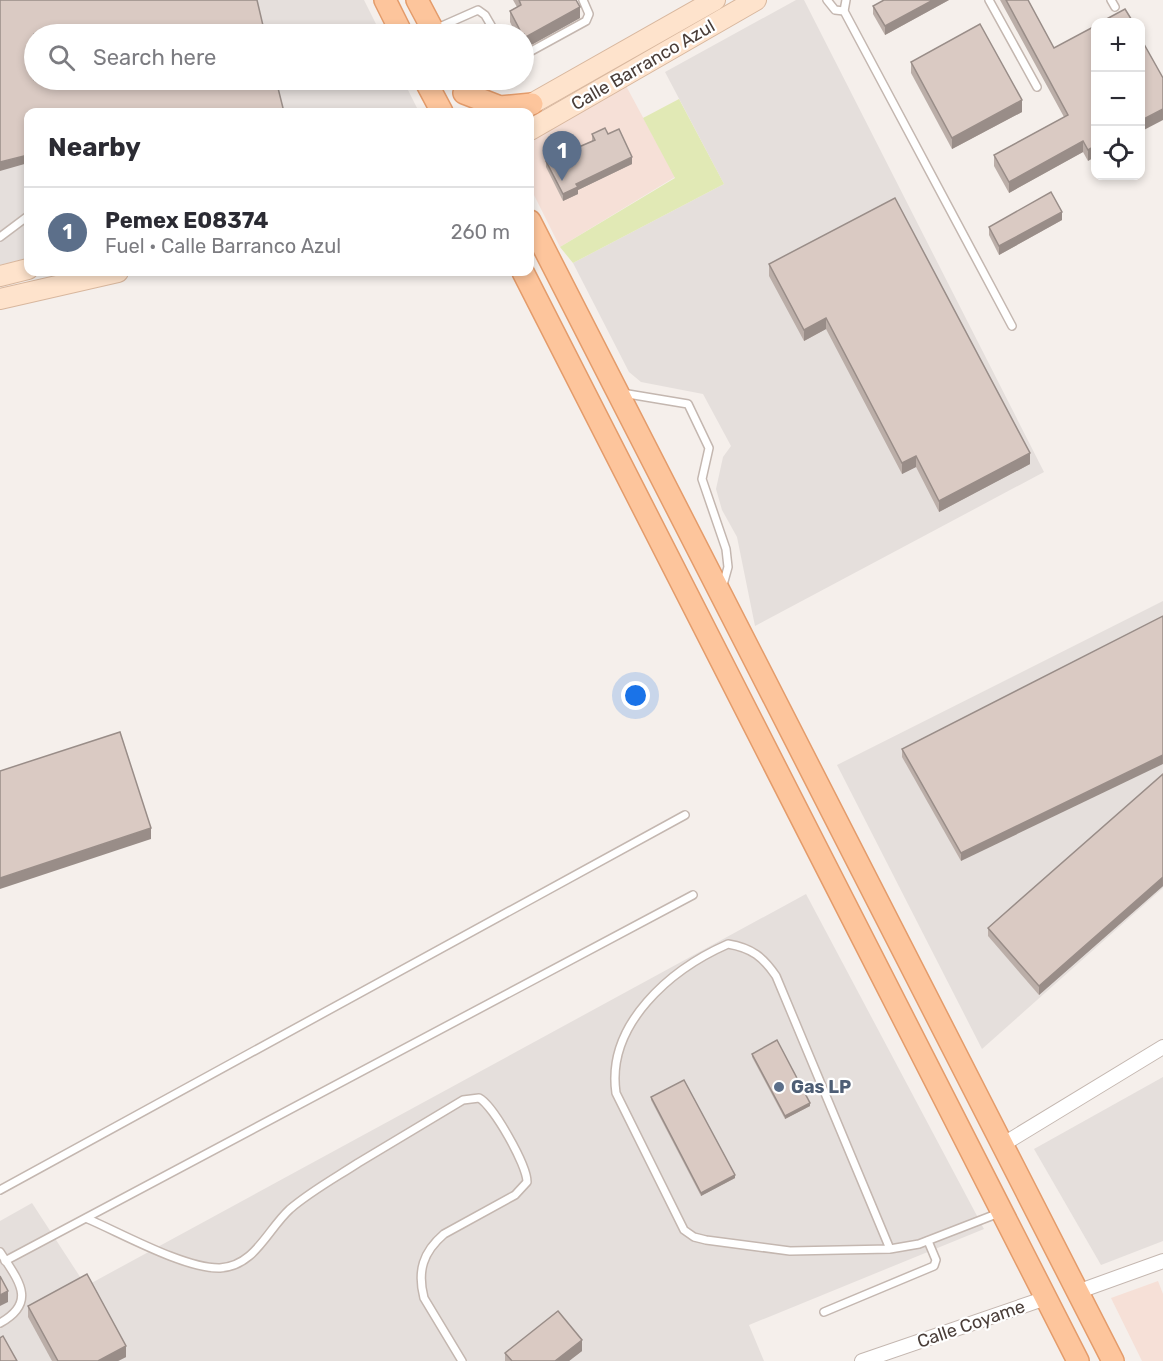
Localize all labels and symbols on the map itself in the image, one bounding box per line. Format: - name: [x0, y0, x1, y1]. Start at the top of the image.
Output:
- street label: Calle Barranco Azul: [567, 15, 719, 115]
- pin: 1: [542, 132, 582, 181]
- your location: [621, 681, 650, 710]
- place label: Gas LP: [791, 1076, 851, 1098]
- marker: Gas LP: [772, 1080, 786, 1094]
- street label: Calle Coyame: [914, 1295, 1028, 1353]

